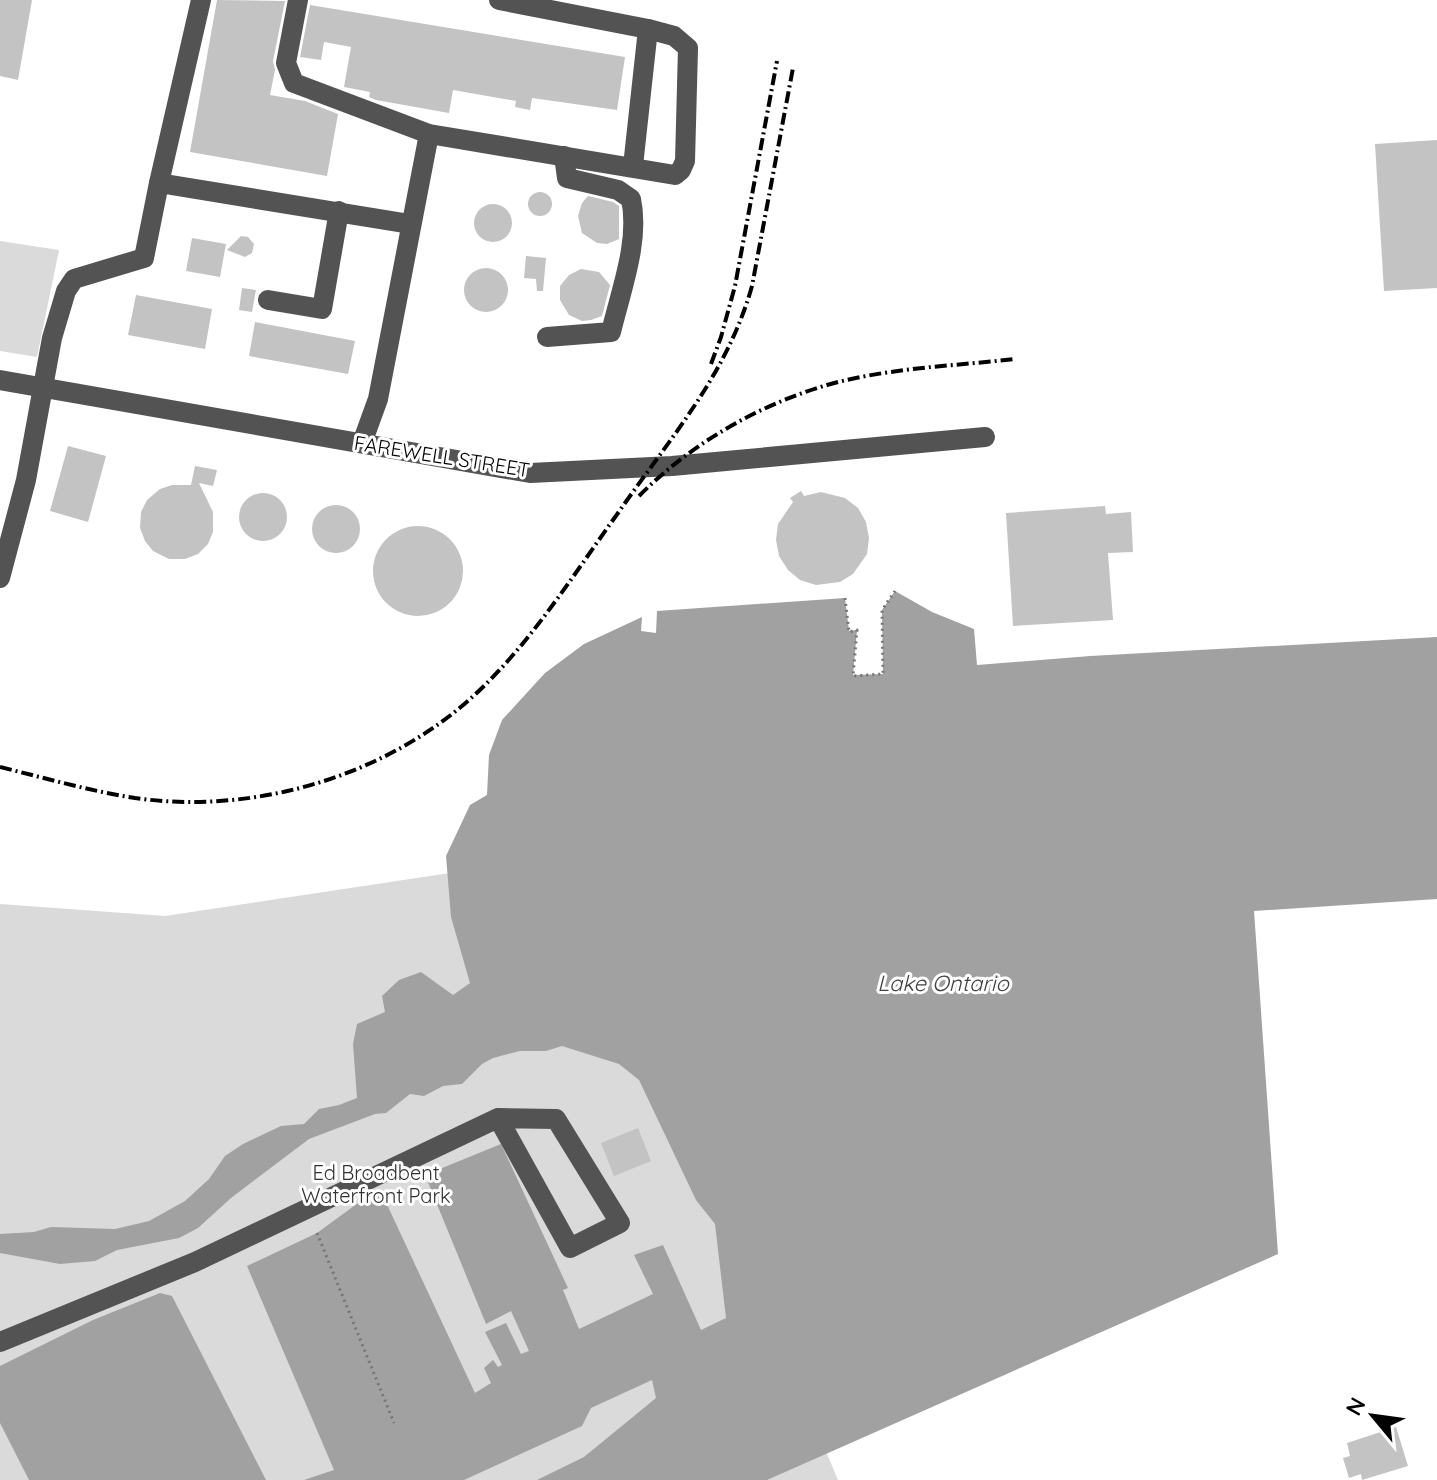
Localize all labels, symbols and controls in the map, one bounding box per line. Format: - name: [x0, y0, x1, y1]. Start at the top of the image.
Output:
- street label: FAREWELL STREET: [352, 430, 532, 482]
- water label: Lake Ontario: [877, 969, 1010, 997]
- park label: Ed Broadbent Waterfront Park: [301, 1160, 451, 1208]
- north arrow: [1333, 1376, 1413, 1456]
- text: N: [1339, 1392, 1372, 1420]

